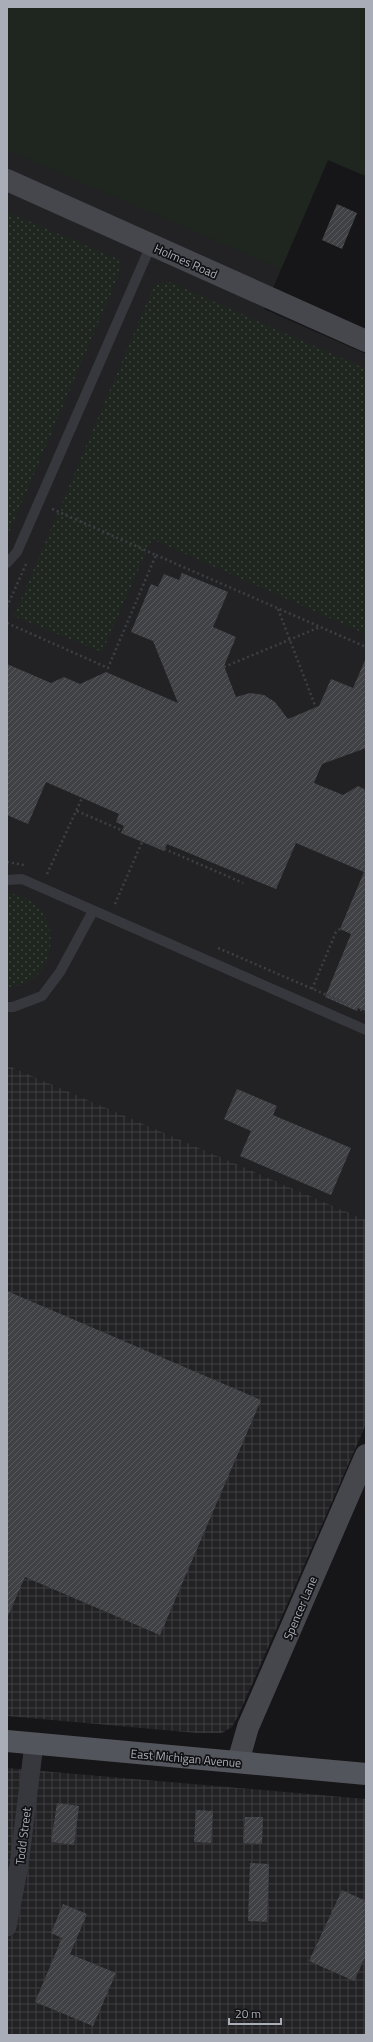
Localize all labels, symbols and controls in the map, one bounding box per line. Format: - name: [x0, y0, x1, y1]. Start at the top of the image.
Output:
- street label: Holmes Road: [151, 239, 221, 283]
- street label: Spencer Lane: [278, 1573, 322, 1643]
- street label: East Michigan Avenue: [130, 1744, 242, 1772]
- street label: Todd Street: [10, 1805, 36, 1866]
- scale bar: [229, 2000, 281, 2026]
- text: 20 m: [235, 2004, 261, 2023]

